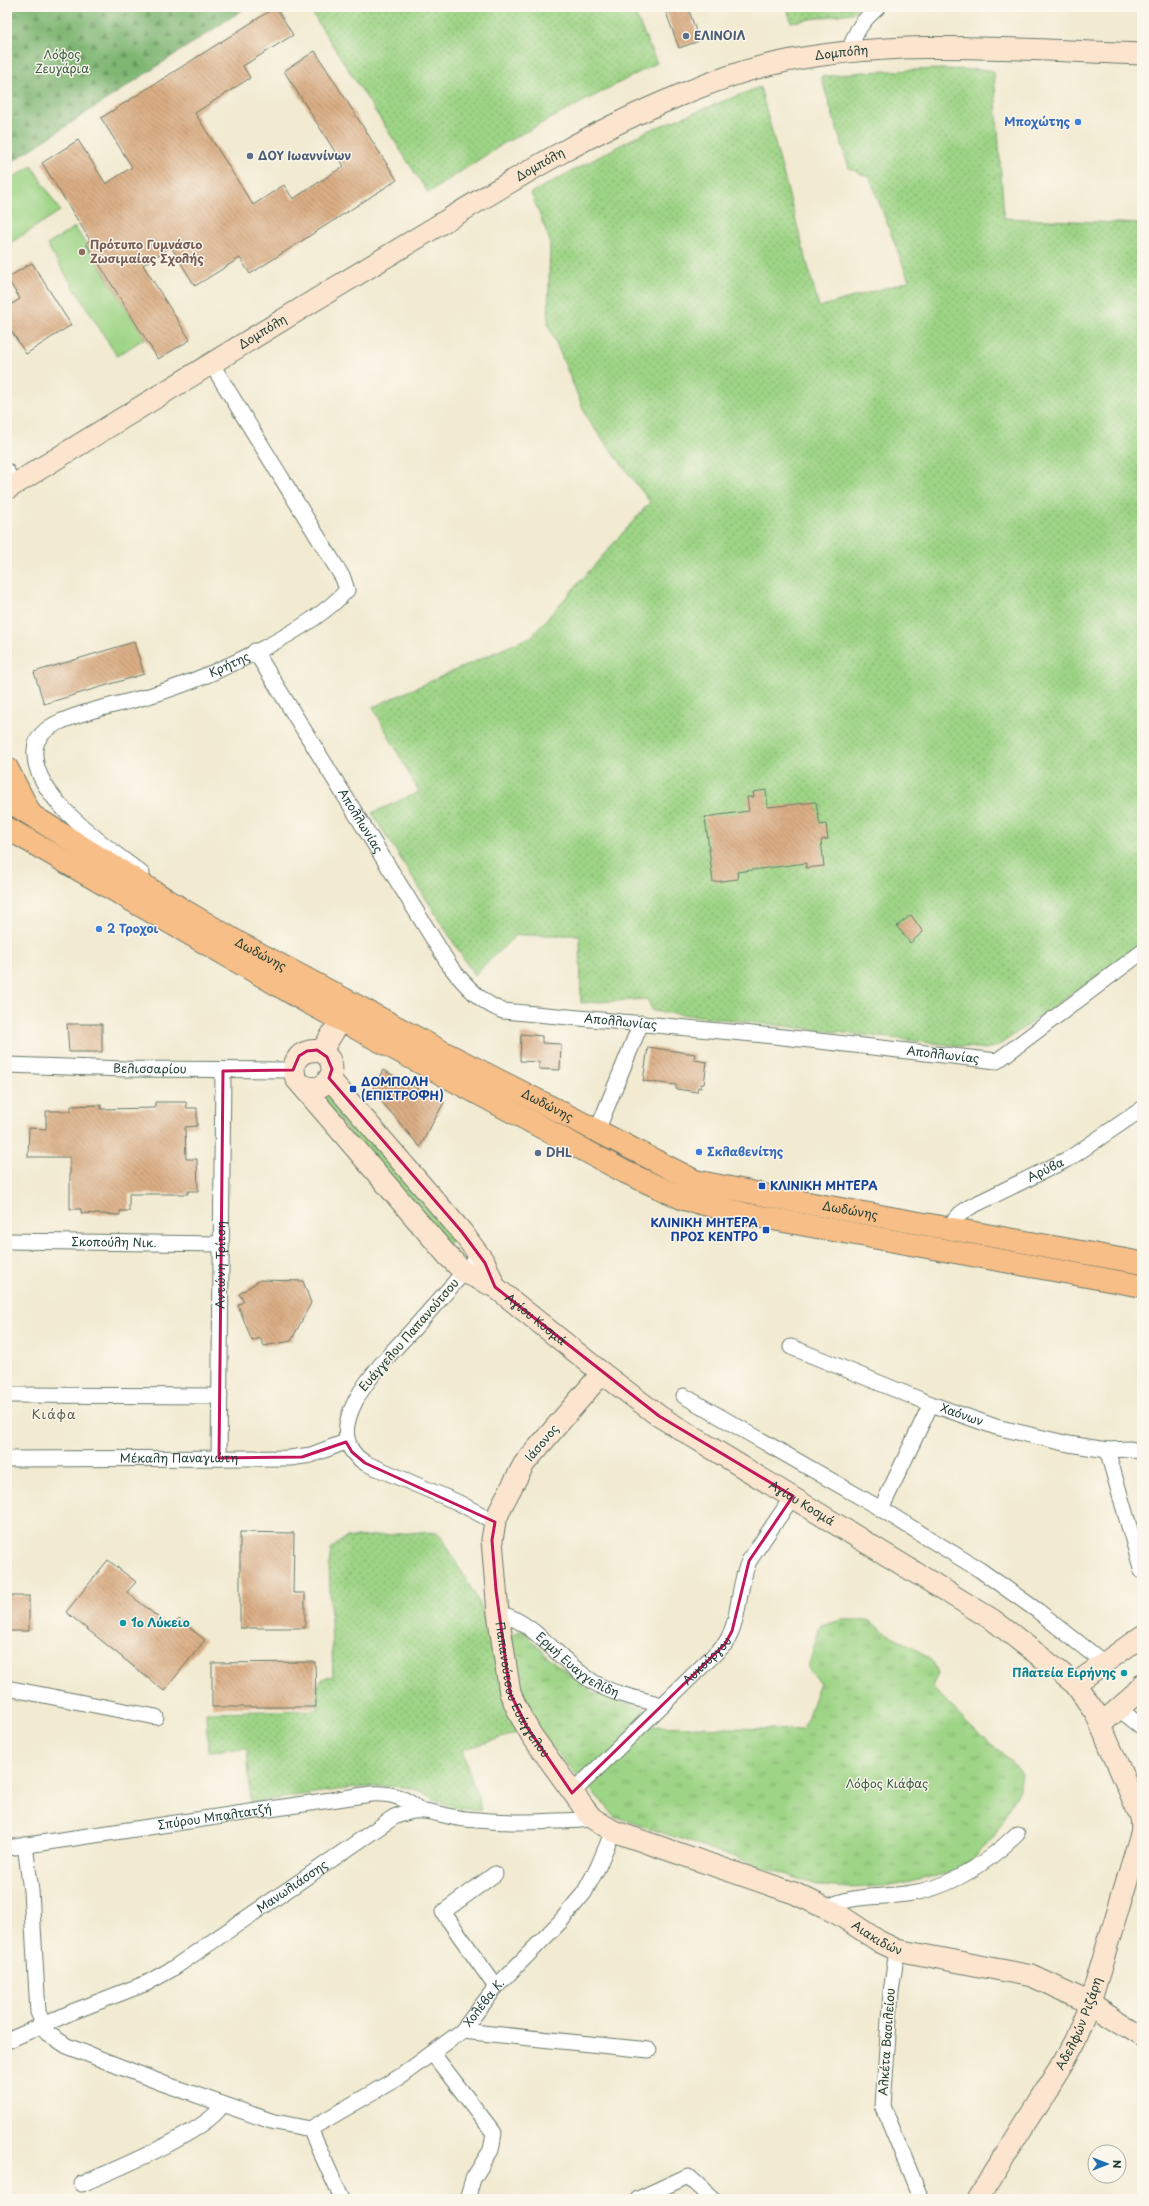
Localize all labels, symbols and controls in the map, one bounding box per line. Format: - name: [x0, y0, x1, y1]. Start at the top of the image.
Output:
- place label: ΕΛΙΝΟΙΛ: [694, 26, 745, 44]
- marker: ΕΛΙΝΟΙΛ: [681, 31, 691, 41]
- street label: Δομπόλη: [813, 40, 869, 64]
- park label: Λόφος Ζευγάρια: [35, 45, 89, 77]
- place label: Μποχώτης: [1004, 112, 1070, 130]
- marker: Μποχώτης: [1073, 117, 1083, 127]
- street label: Δομπόλη: [512, 143, 567, 185]
- place label: ΔΟΥ Ιωαννίνων: [258, 146, 351, 164]
- marker: ΔΟΥ Ιωαννίνων: [245, 151, 255, 161]
- place label: Πρότυπο Γυμνάσιο Ζωσιμαίας Σχολής: [90, 235, 204, 267]
- marker: Πρότυπο Γυμνάσιο Ζωσιμαίας Σχολής: [77, 247, 87, 257]
- street label: Δομπόλη: [234, 309, 290, 353]
- street label: Κρήτης: [206, 647, 252, 681]
- street label: Απολλωνίας: [334, 785, 388, 856]
- place label: 2 Τροχοι: [107, 919, 159, 937]
- marker: 2 Τροχοι: [94, 924, 104, 934]
- street label: Δωδώνης: [232, 932, 290, 975]
- street label: Απολλωνίας: [584, 1009, 658, 1033]
- street label: Απολλωνίας: [906, 1041, 980, 1067]
- street label: Βελισσαρίου: [113, 1059, 187, 1077]
- place label: ΔΟΜΠΟΛΗ (ΕΠΙΣΤΡΟΦΗ): [361, 1072, 444, 1104]
- marker: ΔΟΜΠΟΛΗ (ΕΠΙΣΤΡΟΦΗ): [348, 1084, 358, 1094]
- street label: Δωδώνης: [519, 1084, 577, 1125]
- place label: Σκλαβενίτης: [707, 1142, 784, 1160]
- place label: DHL: [546, 1143, 572, 1161]
- marker: Σκλαβενίτης: [694, 1147, 704, 1157]
- marker: DHL: [533, 1148, 543, 1158]
- street label: Αρύβα: [1024, 1152, 1067, 1186]
- place label: ΚΛΙΝΙΚΗ ΜΗΤΕΡΑ: [770, 1176, 878, 1194]
- marker: ΚΛΙΝΙΚΗ ΜΗΤΕΡΑ: [757, 1181, 767, 1191]
- street label: Δωδώνης: [821, 1196, 880, 1224]
- place label: ΚΛΙΝΙΚΗ ΜΗΤΕΡΑ ΠΡΟΣ ΚΕΝΤΡΟ: [650, 1213, 759, 1245]
- street label: Αντώνη Τρίτση: [211, 1221, 229, 1309]
- marker: ΚΛΙΝΙΚΗ ΜΗΤΕΡΑ ΠΡΟΣ ΚΕΝΤΡΟ: [761, 1225, 771, 1235]
- street label: Σκοπούλη Νικ.: [71, 1232, 157, 1251]
- street label: Ευάγγελου Παπανούτσου: [354, 1274, 463, 1395]
- street label: Αγίου Κοσμά: [501, 1288, 571, 1349]
- street label: Χαόνων: [938, 1398, 986, 1430]
- district label: Κιάφα: [31, 1404, 77, 1423]
- street label: Ιάσονος: [520, 1420, 562, 1465]
- street label: Μέκαλη Παναγιώτη: [120, 1448, 238, 1467]
- street label: Αγίου Κοσμά: [766, 1475, 839, 1530]
- place label: 1ο Λύκειο: [131, 1613, 190, 1631]
- marker: 1ο Λύκειο: [118, 1618, 128, 1628]
- street label: Παπανούτσου Ευάγγελου: [491, 1621, 555, 1761]
- street label: Ερμή Ευαγγελίδη: [532, 1627, 622, 1701]
- street label: Λυκούργου: [678, 1633, 735, 1689]
- place label: Πλατεία Ειρήνης: [1012, 1663, 1116, 1681]
- marker: Πλατεία Ειρήνης: [1119, 1668, 1129, 1678]
- park label: Λόφος Κιάφας: [846, 1774, 928, 1792]
- street label: Σπύρου Μπαλτατζή: [157, 1799, 273, 1834]
- street label: Μανωλιάσσης: [253, 1855, 331, 1917]
- street label: Αιακιδών: [849, 1916, 904, 1959]
- street label: Χολέβα Κ.: [459, 1974, 508, 2030]
- street label: Αδελφών Ριζάρη: [1050, 1975, 1105, 2073]
- street label: Αλκέτα Βασιλείου: [873, 1987, 899, 2096]
- north arrow: [1087, 2144, 1127, 2184]
- text: N: [1109, 2160, 1126, 2169]

